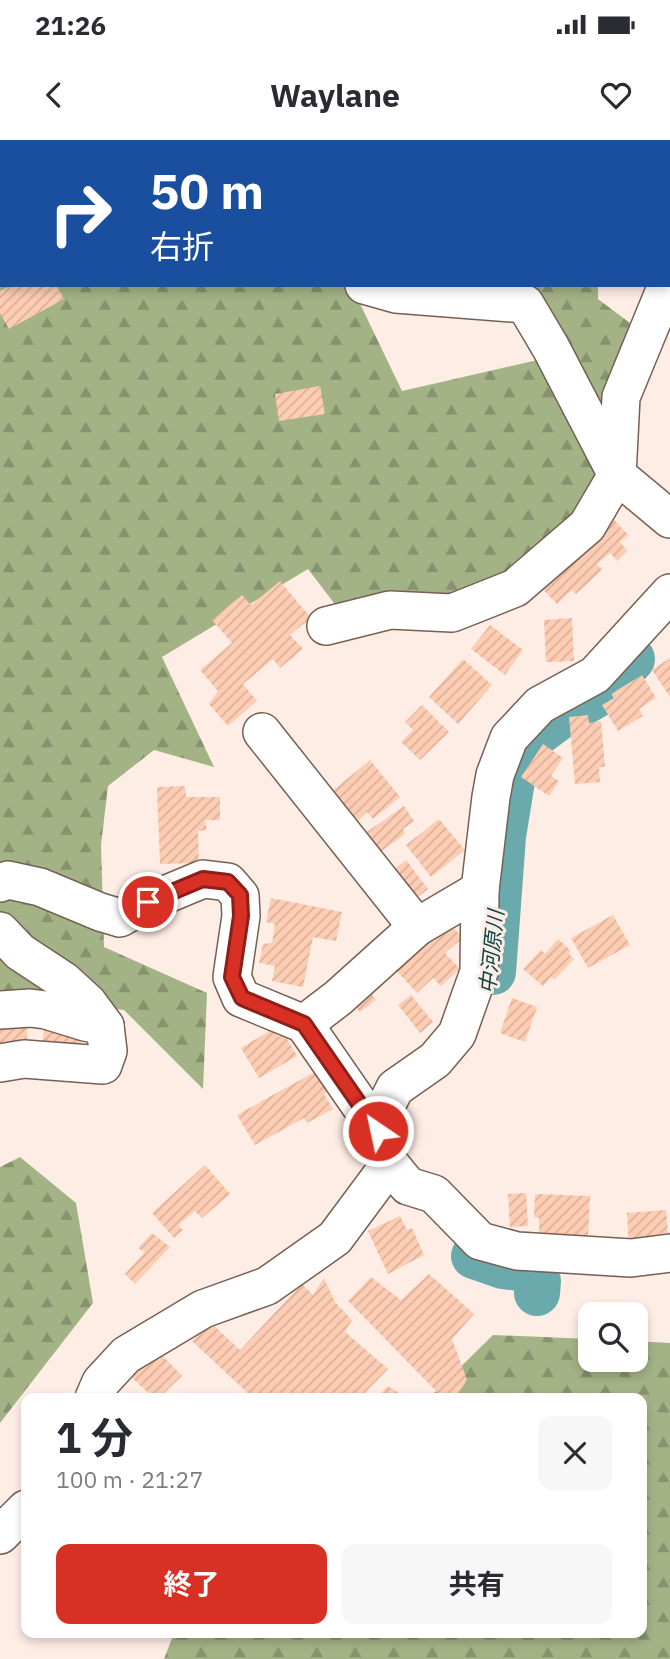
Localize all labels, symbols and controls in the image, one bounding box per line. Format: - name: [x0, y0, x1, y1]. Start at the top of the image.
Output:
- text: 21:26: [35, 8, 106, 42]
- text: Waylane: [270, 74, 400, 116]
- icon: back: [35, 76, 73, 114]
- icon: heart: [597, 76, 635, 114]
- text: 50 m: [150, 159, 264, 222]
- icon: right: [35, 168, 126, 259]
- text: 右折: [150, 225, 214, 267]
- pin: [118, 872, 178, 932]
- icon: arrive: [129, 883, 167, 921]
- water label: 中河原川: [473, 907, 510, 995]
- position arrow: [341, 1094, 415, 1168]
- map controls: [578, 1302, 648, 1372]
- button: search: [578, 1302, 648, 1372]
- text: 1 分: [56, 1410, 133, 1465]
- button: close: [538, 1416, 612, 1490]
- text: 100 m · 21:27: [56, 1464, 203, 1494]
- button: 終了: [56, 1544, 327, 1624]
- button: 共有: [341, 1544, 612, 1624]

